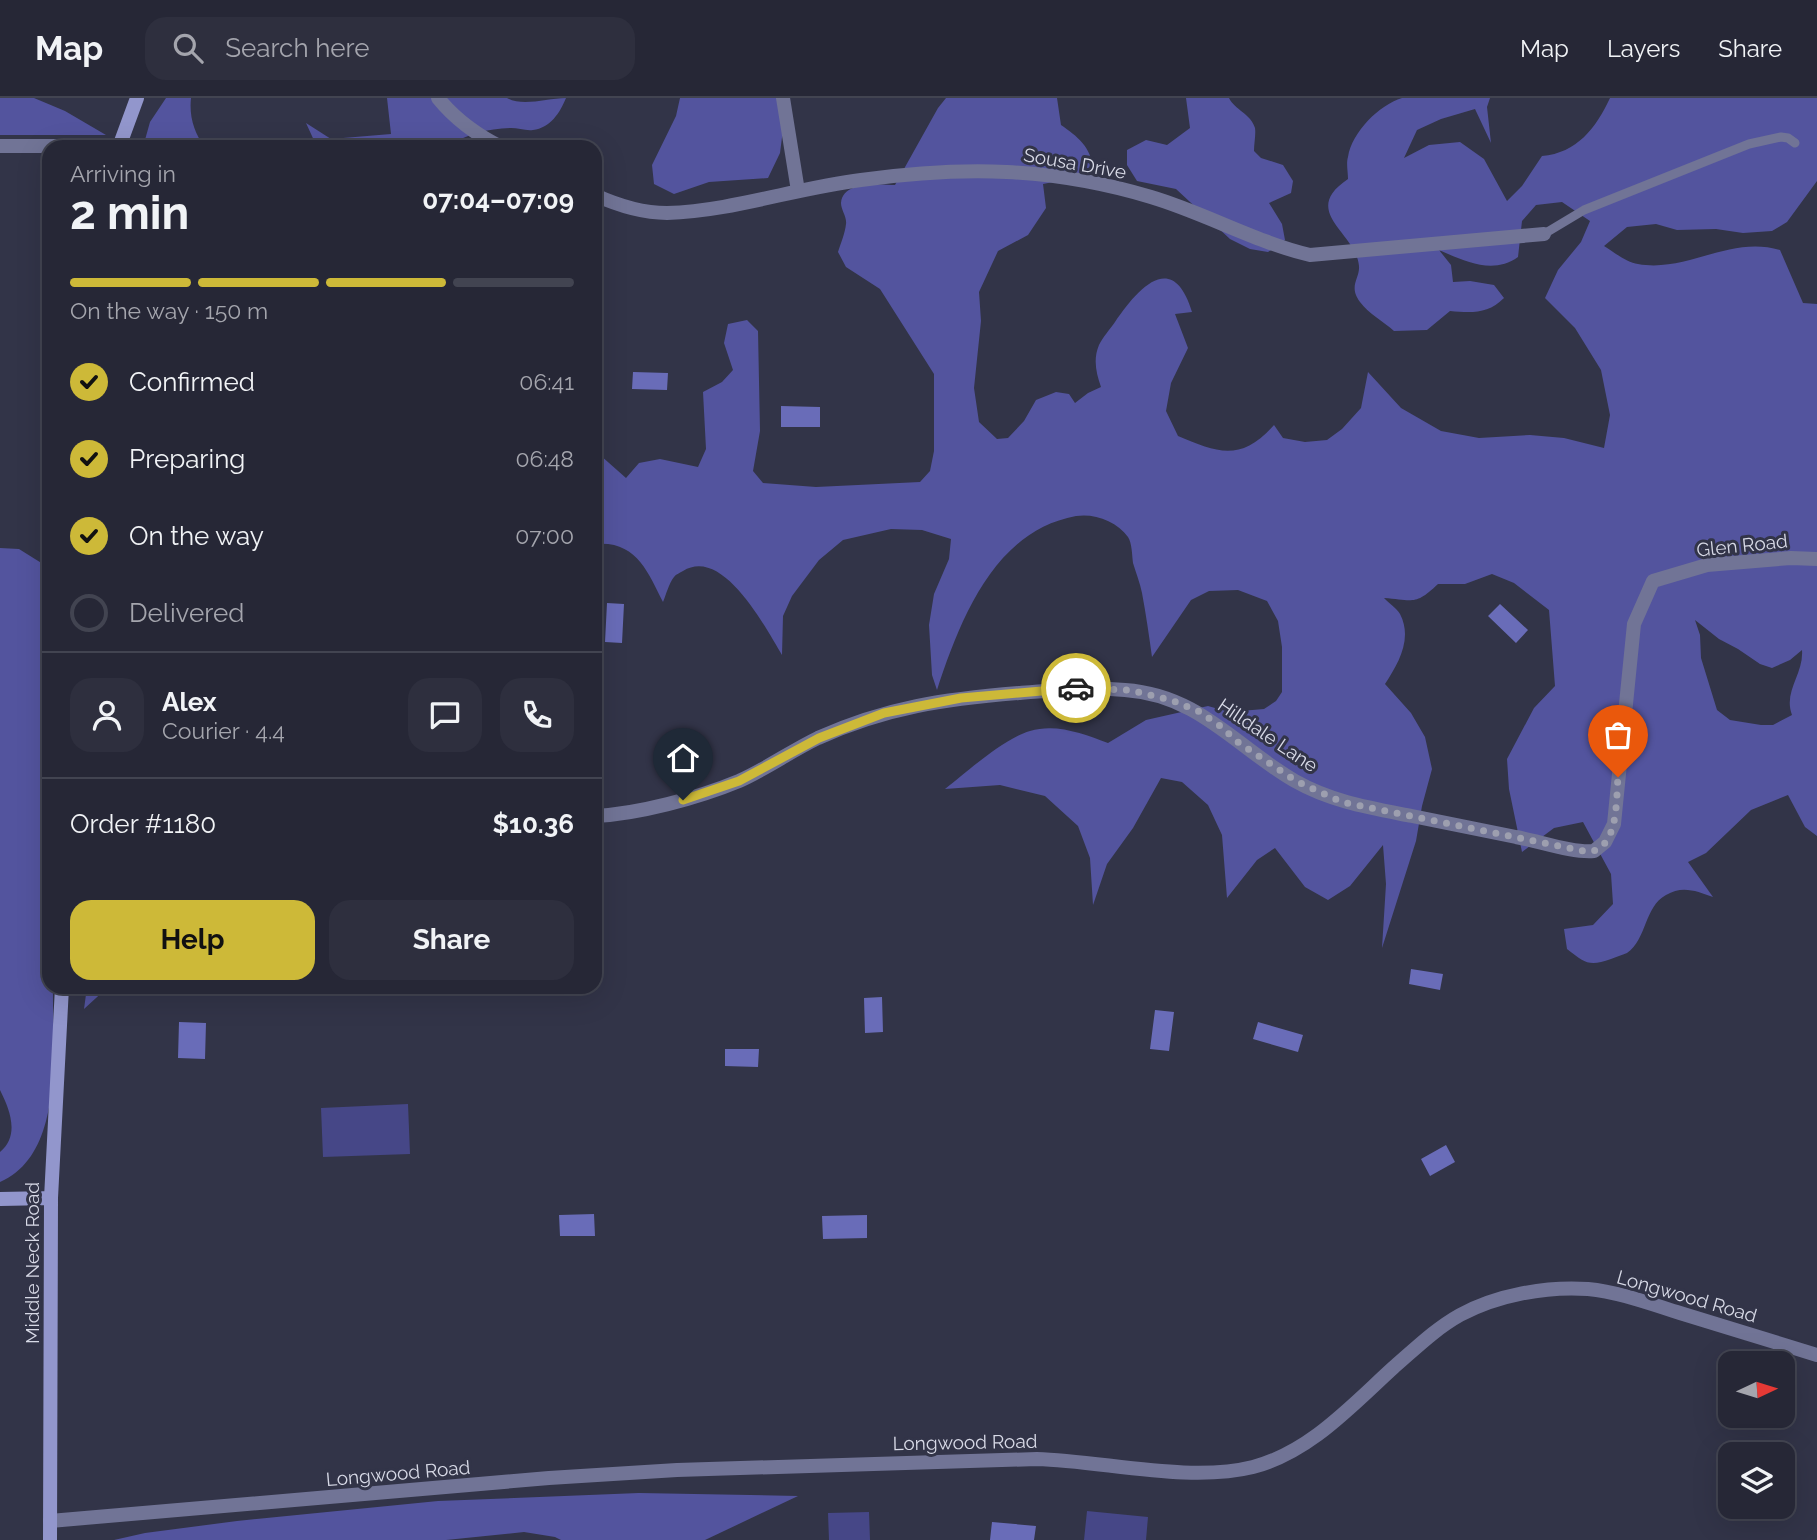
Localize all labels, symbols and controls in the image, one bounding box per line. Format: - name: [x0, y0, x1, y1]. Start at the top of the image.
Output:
- search box: [145, 17, 635, 80]
- text: Map: [35, 29, 103, 68]
- icon: search: [169, 29, 207, 67]
- text: Search here: [225, 33, 370, 63]
- text: Map: [1520, 34, 1569, 63]
- text: Layers: [1607, 34, 1680, 63]
- text: Share: [1718, 34, 1782, 63]
- street label: Sousa Drive: [1022, 143, 1128, 183]
- text: Arriving in: [70, 160, 176, 187]
- text: 07:04–07:09: [422, 185, 574, 215]
- text: 2 min: [70, 186, 189, 240]
- text: On the way · 150 m: [70, 297, 268, 324]
- icon: check: [70, 363, 108, 401]
- text: Confirmed: [129, 367, 255, 397]
- text: 06:41: [519, 368, 574, 395]
- icon: check: [70, 440, 108, 478]
- text: Preparing: [129, 444, 245, 474]
- text: 06:48: [516, 445, 574, 472]
- icon: check: [70, 517, 108, 555]
- text: On the way: [129, 521, 264, 551]
- text: 07:00: [515, 522, 574, 549]
- street label: Glen Road: [1695, 529, 1789, 561]
- text: Delivered: [129, 598, 244, 628]
- courier: [1041, 653, 1111, 723]
- icon: car: [1057, 669, 1095, 707]
- button: person: [70, 678, 144, 752]
- button: chat: [408, 678, 482, 752]
- button: phone: [500, 678, 574, 752]
- text: Alex: [162, 687, 217, 717]
- street label: Hilldale Lane: [1214, 694, 1322, 776]
- pin: [1588, 705, 1648, 777]
- icon: bag: [1599, 716, 1637, 754]
- text: Courier · 4.4: [162, 717, 285, 744]
- pin: [653, 728, 713, 800]
- icon: home: [664, 739, 702, 777]
- text: Order #1180: [70, 809, 216, 839]
- text: $10.36: [493, 809, 574, 839]
- button: Help: [70, 900, 315, 980]
- button: Share: [329, 900, 574, 980]
- street label: Middle Neck Road: [21, 1182, 43, 1344]
- street label: Longwood Road: [1614, 1265, 1760, 1327]
- north arrow: [1718, 1351, 1796, 1428]
- map controls: [1718, 1351, 1795, 1519]
- street label: Longwood Road: [892, 1430, 1038, 1454]
- button: layers: [1718, 1442, 1795, 1519]
- street label: Longwood Road: [325, 1456, 471, 1490]

